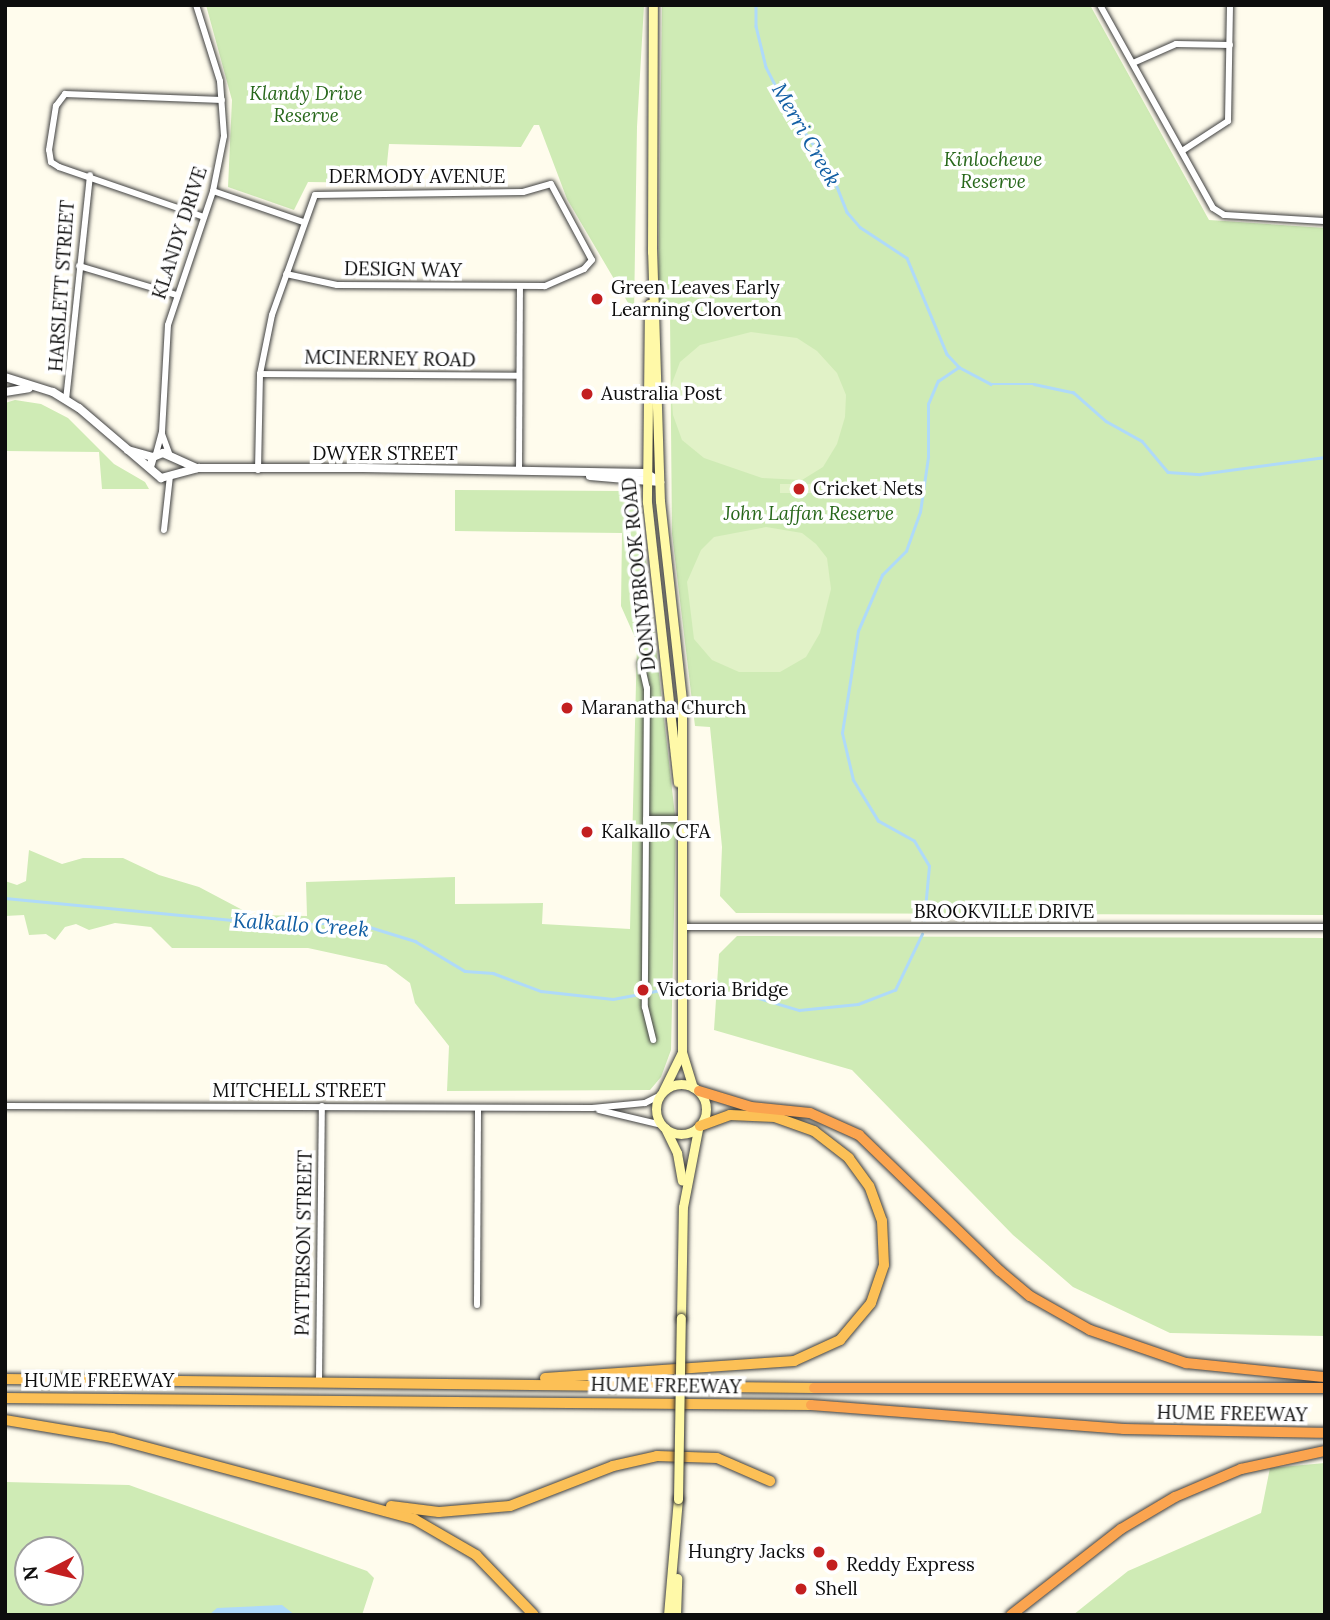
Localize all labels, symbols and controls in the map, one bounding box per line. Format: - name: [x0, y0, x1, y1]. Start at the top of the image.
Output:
- water label: Merri Creek: [766, 79, 846, 191]
- park label: Klandy Drive Reserve: [249, 83, 363, 127]
- park label: Kinlochewe Reserve: [944, 149, 1042, 193]
- street label: KLANDY DRIVE: [148, 164, 212, 302]
- street label: DERMODY AVENUE: [329, 166, 505, 188]
- street label: HARSLETT STREET: [45, 199, 79, 373]
- street label: DESIGN WAY: [344, 258, 462, 282]
- place label: Green Leaves Early Learning Cloverton: [611, 277, 782, 321]
- marker: Green Leaves Early Learning Cloverton: [589, 291, 605, 307]
- street label: MCINERNEY ROAD: [304, 346, 476, 372]
- place label: Australia Post: [601, 383, 722, 405]
- marker: Australia Post: [579, 386, 595, 402]
- street label: DWYER STREET: [312, 443, 458, 465]
- street label: DONNYBROOK ROAD: [617, 476, 661, 672]
- place label: Cricket Nets: [813, 478, 923, 500]
- marker: Cricket Nets: [791, 481, 807, 497]
- park label: John Laffan Reserve: [724, 503, 894, 525]
- place label: Maranatha Church: [581, 697, 746, 719]
- marker: Maranatha Church: [559, 700, 575, 716]
- place label: Kalkallo CFA: [601, 821, 710, 843]
- marker: Kalkallo CFA: [579, 824, 595, 840]
- street label: BROOKVILLE DRIVE: [914, 901, 1094, 923]
- water label: Kalkallo Creek: [232, 908, 370, 942]
- place label: Victoria Bridge: [657, 979, 789, 1001]
- marker: Victoria Bridge: [635, 982, 651, 998]
- street label: MITCHELL STREET: [212, 1080, 386, 1102]
- street label: PATTERSON STREET: [291, 1150, 317, 1336]
- street label: HUME FREEWAY: [24, 1370, 174, 1392]
- street label: HUME FREEWAY: [590, 1373, 742, 1399]
- street label: HUME FREEWAY: [1156, 1401, 1308, 1427]
- north arrow: [14, 1536, 84, 1606]
- place label: Hungry Jacks: [688, 1541, 805, 1563]
- marker: Hungry Jacks: [811, 1544, 827, 1560]
- place label: Reddy Express: [846, 1554, 975, 1576]
- marker: Reddy Express: [824, 1557, 840, 1573]
- text: N: [17, 1565, 43, 1582]
- place label: Shell: [815, 1578, 858, 1600]
- marker: Shell: [793, 1581, 809, 1597]

